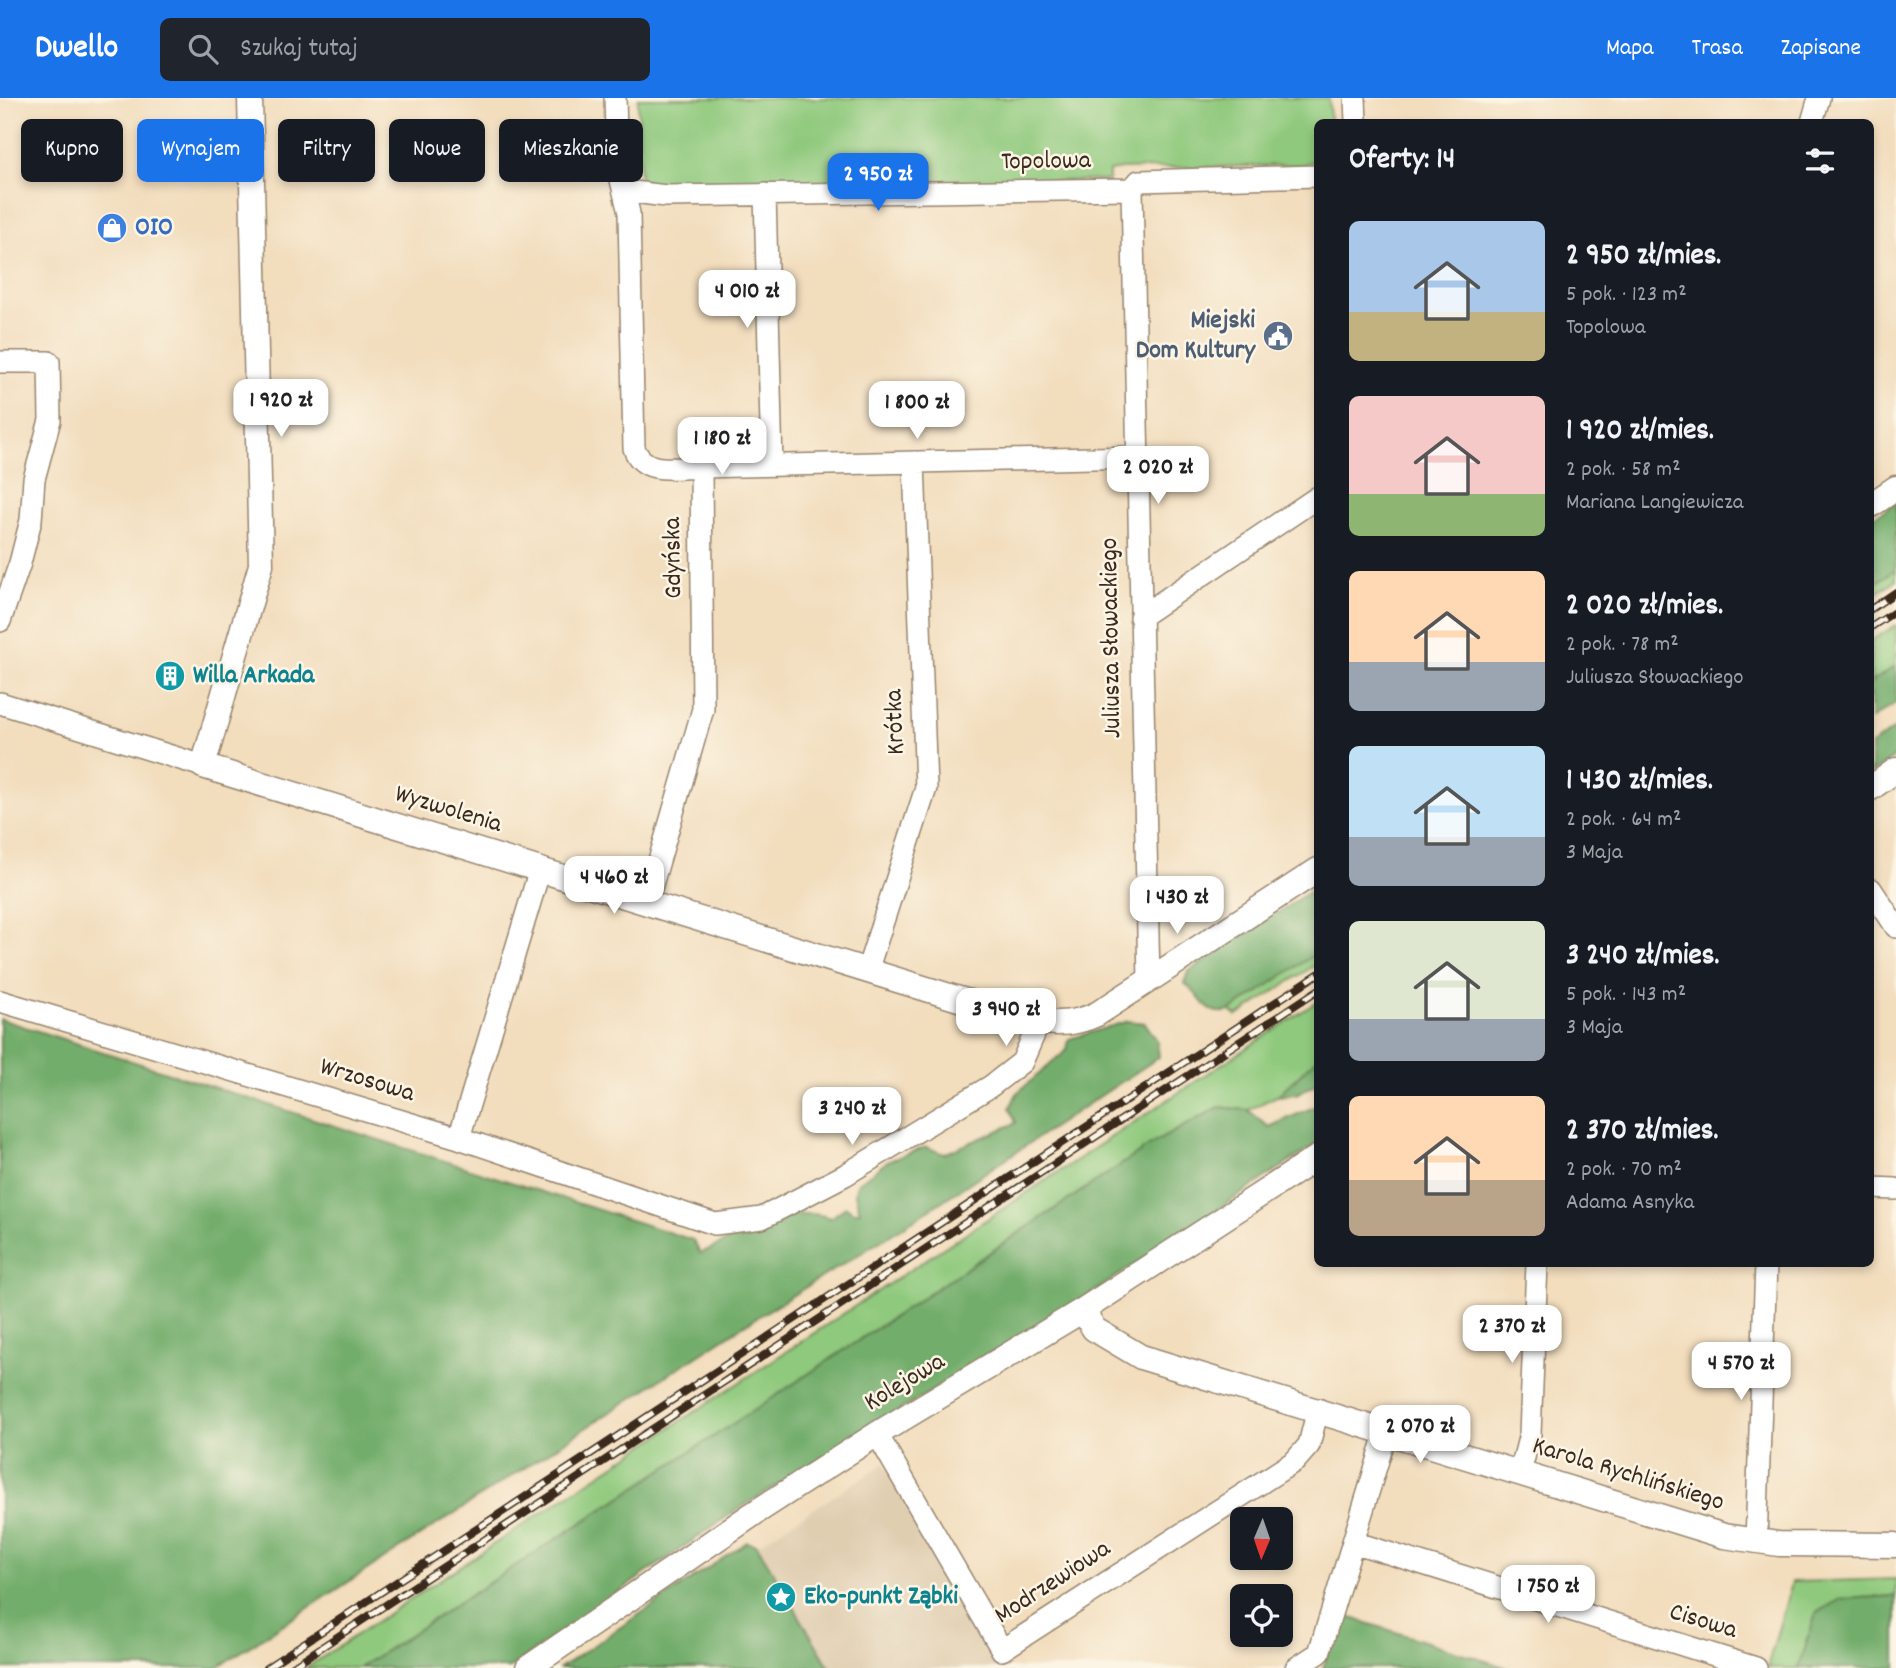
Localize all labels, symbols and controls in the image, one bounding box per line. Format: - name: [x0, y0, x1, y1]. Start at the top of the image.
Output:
- search box: [160, 18, 650, 81]
- text: Dwello: [35, 26, 118, 73]
- icon: search: [184, 30, 222, 68]
- text: Szukaj tutaj: [240, 31, 358, 68]
- text: Mapa: [1606, 32, 1654, 66]
- text: Trasa: [1692, 32, 1743, 66]
- text: Zapisane: [1781, 32, 1861, 66]
- chip: Kupno: [21, 119, 123, 182]
- chip: Wynajem: [137, 119, 264, 182]
- chip: Filtry: [278, 119, 375, 182]
- chip: Nowe: [389, 119, 485, 182]
- chip: Mieszkanie: [499, 119, 643, 182]
- text: Oferty: 14: [1349, 140, 1455, 183]
- icon: filters: [1801, 142, 1839, 180]
- street label: Topolowa: [1001, 143, 1092, 181]
- pin: 2 950 zł: [806, 153, 950, 213]
- text: 2 950 zł: [844, 159, 912, 192]
- place label: OIO: [135, 210, 173, 247]
- shop icon: OIO: [95, 211, 129, 245]
- text: 2 950 zł/mies.: [1566, 236, 1721, 279]
- icon: home: [1405, 249, 1489, 333]
- pin: 4 010 zł: [675, 271, 819, 330]
- text: 4 010 zł: [715, 276, 779, 309]
- text: 5 pok. · 123 m²: [1566, 279, 1687, 312]
- place label: Miejski Dom Kultury: [1136, 303, 1256, 370]
- text: Topolowa: [1566, 312, 1646, 345]
- public building icon: Miejski Dom Kultury: [1261, 319, 1295, 353]
- pin: 1 920 zł: [209, 380, 353, 439]
- pin: 1 800 zł: [845, 382, 989, 441]
- text: 1 920 zł: [249, 385, 313, 418]
- text: 1 800 zł: [885, 387, 949, 420]
- text: 1 920 zł/mies.: [1566, 411, 1714, 454]
- pin: 1 180 zł: [650, 418, 794, 477]
- text: 1 180 zł: [694, 423, 750, 456]
- icon: home: [1405, 424, 1489, 508]
- pin: 2 020 zł: [1086, 446, 1230, 506]
- text: 2 020 zł: [1123, 452, 1193, 485]
- text: 2 pok. · 58 m²: [1566, 454, 1681, 487]
- text: Mariana Langiewicza: [1566, 487, 1744, 520]
- street label: Gdyńska: [655, 516, 693, 599]
- street label: Juliusza Słowackiego: [1092, 537, 1132, 739]
- text: 2 020 zł/mies.: [1566, 586, 1723, 629]
- icon: home: [1405, 599, 1489, 683]
- text: 2 pok. · 78 m²: [1566, 629, 1679, 662]
- place label: Willa Arkada: [193, 658, 315, 695]
- building icon: Willa Arkada: [153, 659, 187, 693]
- text: Juliusza Słowackiego: [1566, 662, 1743, 695]
- street label: Krótka: [876, 688, 916, 755]
- text: 1 430 zł/mies.: [1566, 761, 1713, 804]
- icon: home: [1405, 774, 1489, 858]
- street label: Wyzwolenia: [390, 776, 507, 844]
- text: 2 pok. · 64 m²: [1566, 804, 1681, 837]
- text: 3 Maja: [1566, 837, 1623, 870]
- pin: 4 460 zł: [542, 856, 686, 916]
- text: 4 460 zł: [580, 862, 648, 895]
- pin: 1 430 zł: [1105, 876, 1249, 936]
- text: 1 430 zł: [1146, 882, 1208, 915]
- text: 3 240 zł/mies.: [1566, 936, 1719, 979]
- icon: home: [1405, 949, 1489, 1033]
- text: 5 pok. · 143 m²: [1566, 979, 1686, 1012]
- pin: 3 940 zł: [934, 988, 1078, 1048]
- text: 3 940 zł: [972, 994, 1040, 1027]
- text: 3 Maja: [1566, 1012, 1623, 1045]
- street label: Wrzosowa: [315, 1049, 420, 1113]
- pin: 3 240 zł: [780, 1088, 924, 1147]
- text: 3 240 zł: [818, 1093, 886, 1126]
- text: 2 370 zł/mies.: [1566, 1111, 1718, 1154]
- icon: home: [1405, 1124, 1489, 1208]
- text: 2 pok. · 70 m²: [1566, 1154, 1682, 1187]
- text: Adama Asnyka: [1566, 1187, 1694, 1220]
- pin: 2 370 zł: [1440, 1306, 1584, 1365]
- text: 2 370 zł: [1479, 1311, 1545, 1344]
- pin: 4 570 zł: [1669, 1342, 1813, 1402]
- street label: Kolejowa: [858, 1344, 953, 1422]
- text: 4 570 zł: [1708, 1348, 1774, 1381]
- pin: 2 070 zł: [1348, 1406, 1492, 1465]
- text: 2 070 zł: [1385, 1411, 1455, 1444]
- street label: Karola Rychlińskiego: [1527, 1428, 1729, 1522]
- north arrow: [1230, 1507, 1293, 1570]
- map controls: [1230, 1507, 1293, 1647]
- street label: Modrzewiowa: [988, 1531, 1119, 1634]
- pin: 1 750 zł: [1476, 1566, 1620, 1625]
- text: 1 750 zł: [1517, 1571, 1579, 1604]
- place label: Eko-punkt Ząbki: [804, 1579, 958, 1616]
- place icon: Eko-punkt Ząbki: [764, 1580, 798, 1614]
- button: locate: [1230, 1584, 1293, 1647]
- street label: Cisowa: [1665, 1594, 1742, 1650]

